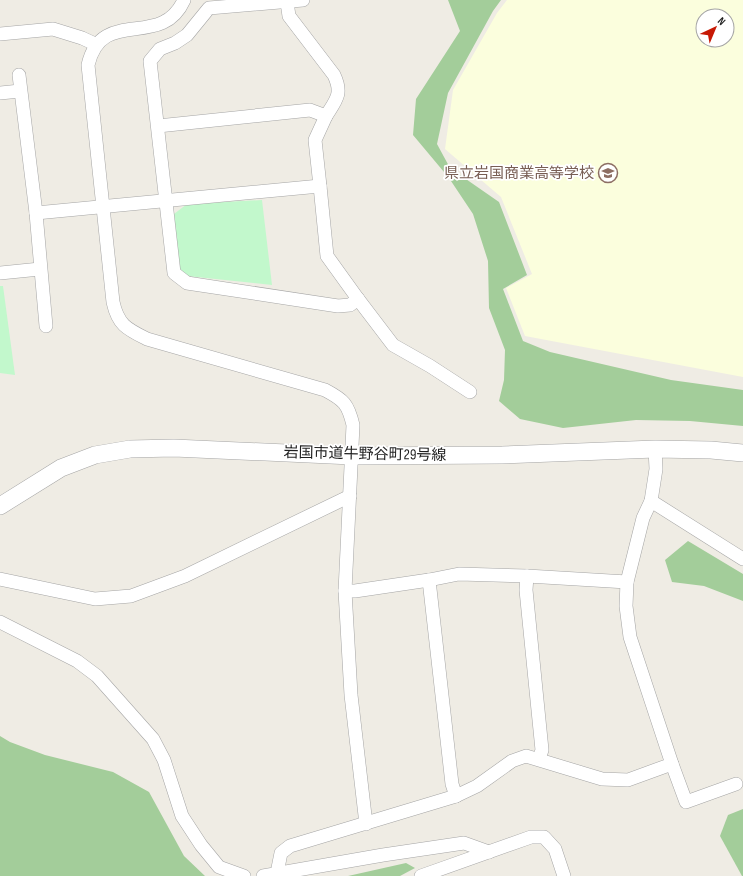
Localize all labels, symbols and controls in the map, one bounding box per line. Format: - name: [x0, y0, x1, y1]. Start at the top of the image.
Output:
- north arrow: [695, 8, 735, 48]
- text: N: [715, 14, 728, 28]
- school or university icon: 県立岩国商業高等学校: [597, 162, 619, 184]
- place label: 県立岩国商業高等学校: [444, 164, 594, 183]
- street label: 岩国市道牛野谷町29号線: [283, 443, 447, 465]

